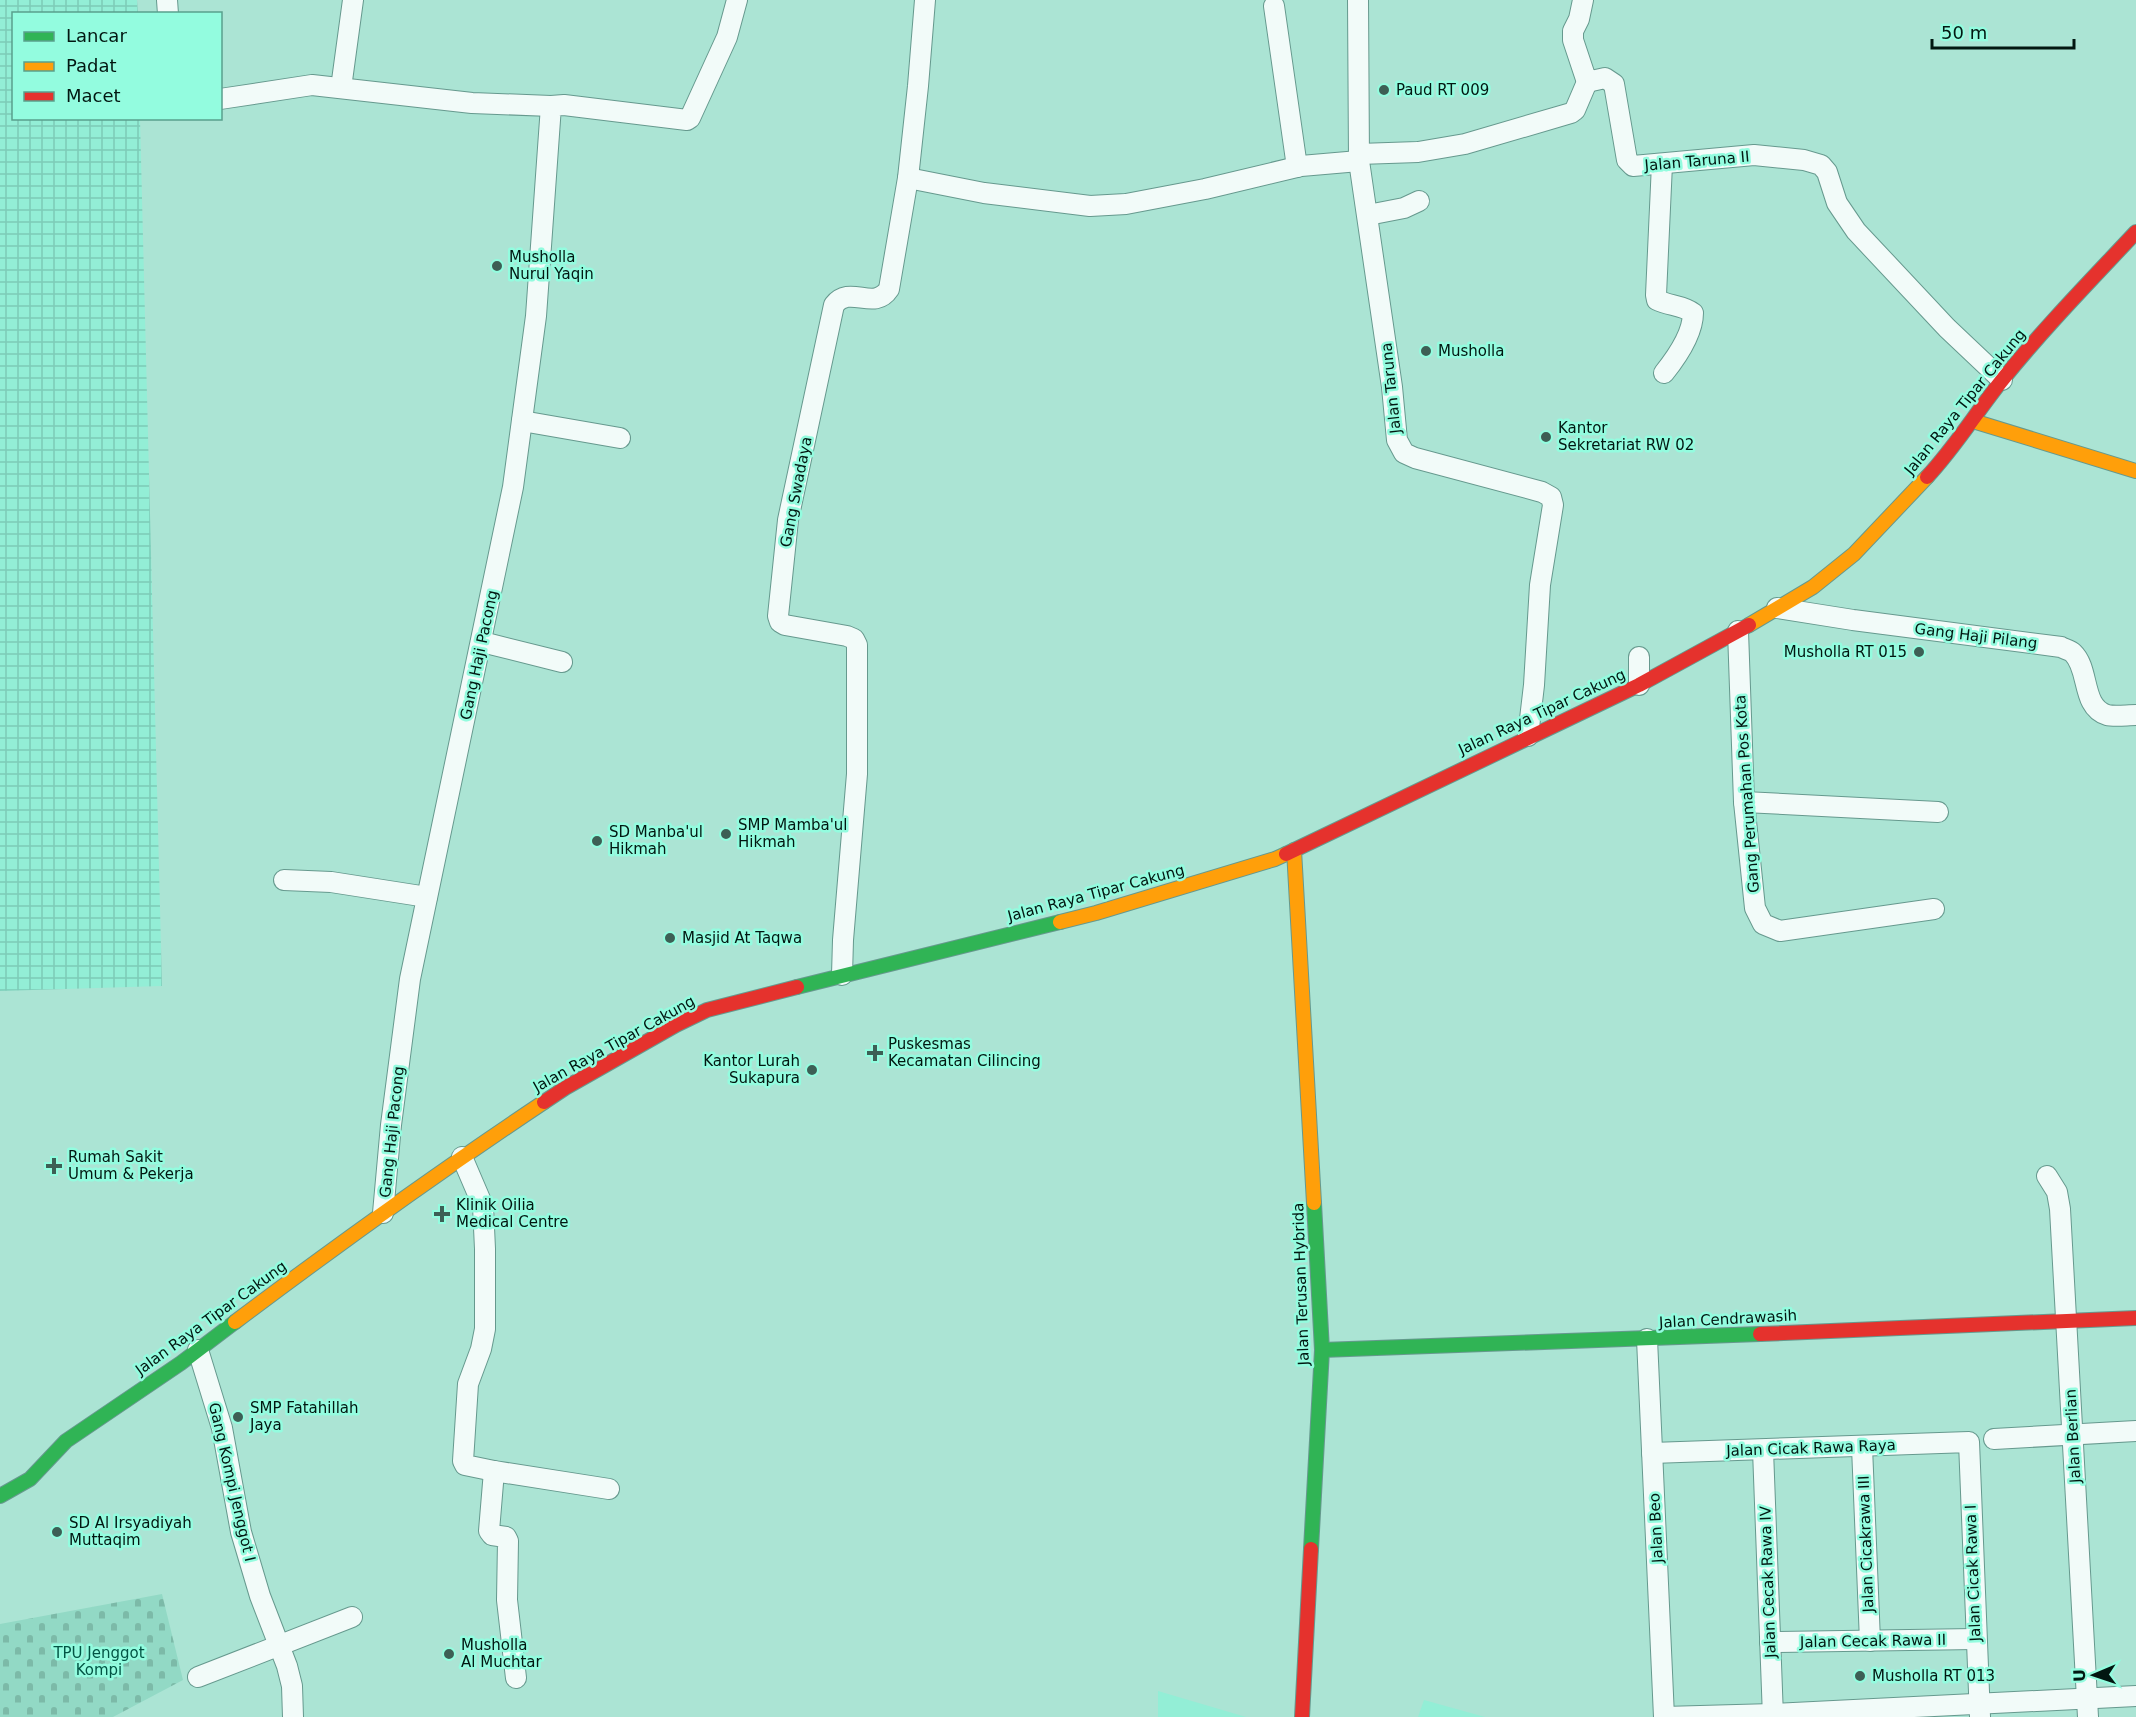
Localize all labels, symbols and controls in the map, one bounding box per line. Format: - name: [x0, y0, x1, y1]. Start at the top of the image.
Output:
- legend: [12, 12, 222, 120]
- scale bar: [1932, 12, 2074, 50]
- text: 50 m: [1941, 22, 1987, 43]
- text: Lancar: [66, 25, 127, 46]
- text: Padat: [66, 55, 117, 76]
- place label: Paud RT 009: [1396, 81, 1489, 99]
- marker: Paud RT 009: [1377, 83, 1391, 97]
- text: Macet: [66, 85, 121, 106]
- street label: Jalan Taruna II: [1643, 147, 1750, 175]
- place label: Musholla Nurul Yaqin: [509, 248, 594, 283]
- marker: Musholla Nurul Yaqin: [490, 259, 504, 273]
- street label: Jalan Raya Tipar Cakung: [1900, 325, 2029, 479]
- street label: Jalan Taruna: [1377, 342, 1405, 435]
- place label: Musholla: [1438, 342, 1504, 360]
- marker: Musholla: [1419, 344, 1433, 358]
- place label: Kantor Sekretariat RW 02: [1558, 419, 1694, 454]
- marker: Kantor Sekretariat RW 02: [1539, 430, 1553, 444]
- street label: Gang Swadaya: [776, 435, 816, 549]
- street label: Gang Haji Pacong: [456, 588, 502, 722]
- street label: Gang Haji Pilang: [1914, 620, 2038, 652]
- place label: Musholla RT 015: [1784, 643, 1907, 661]
- marker: Musholla RT 015: [1912, 645, 1926, 659]
- street label: Jalan Raya Tipar Cakung: [1455, 665, 1628, 759]
- street label: Gang Perumahan Pos Kota: [1731, 694, 1763, 894]
- place label: SMP Mamba'ul Hikmah: [738, 816, 848, 851]
- place label: SD Manba'ul Hikmah: [609, 823, 703, 858]
- marker: SMP Mamba'ul Hikmah: [719, 827, 733, 841]
- marker: SD Manba'ul Hikmah: [590, 834, 604, 848]
- street label: Jalan Raya Tipar Cakung: [1005, 861, 1186, 926]
- place label: Masjid At Taqwa: [682, 929, 802, 947]
- marker: Masjid At Taqwa: [663, 931, 677, 945]
- street label: Jalan Raya Tipar Cakung: [529, 992, 698, 1097]
- place label: Puskesmas Kecamatan Cilincing: [888, 1035, 1041, 1070]
- marker: Puskesmas Kecamatan Cilincing: [866, 1044, 884, 1062]
- place label: Kantor Lurah Sukapura: [703, 1052, 800, 1087]
- marker: Kantor Lurah Sukapura: [805, 1063, 819, 1077]
- street label: Gang Haji Pacong: [376, 1065, 408, 1199]
- place label: Rumah Sakit Umum & Pekerja: [68, 1148, 194, 1183]
- marker: Rumah Sakit Umum & Pekerja: [45, 1157, 63, 1175]
- place label: Klinik Oilia Medical Centre: [456, 1196, 568, 1231]
- street label: Jalan Terusan Hybrida: [1289, 1202, 1313, 1367]
- marker: Klinik Oilia Medical Centre: [433, 1205, 451, 1223]
- street label: Jalan Raya Tipar Cakung: [131, 1257, 290, 1379]
- street label: Jalan Cendrawasih: [1657, 1306, 1798, 1332]
- street label: Jalan Berlian: [2062, 1389, 2084, 1484]
- place label: SMP Fatahillah Jaya: [249, 1399, 359, 1434]
- street label: Gang Kompi Jenggot I: [205, 1401, 259, 1563]
- marker: SMP Fatahillah Jaya: [231, 1410, 245, 1424]
- street label: Jalan Cicak Rawa Raya: [1725, 1436, 1896, 1460]
- street label: Jalan Cicakrawa III: [1855, 1475, 1877, 1614]
- street label: Jalan Beo: [1645, 1493, 1667, 1564]
- street label: Jalan Cicak Rawa I: [1962, 1504, 1984, 1643]
- street label: Jalan Cecak Rawa IV: [1756, 1505, 1780, 1659]
- place label: SD Al Irsyadiyah Muttaqim: [69, 1514, 192, 1549]
- marker: SD Al Irsyadiyah Muttaqim: [50, 1525, 64, 1539]
- street label: Jalan Cecak Rawa II: [1799, 1631, 1946, 1651]
- place label: Musholla Al Muchtar: [461, 1636, 542, 1671]
- park label: TPU Jenggot Kompi: [52, 1644, 145, 1679]
- north arrow: [2064, 1645, 2124, 1705]
- marker: Musholla Al Muchtar: [442, 1647, 456, 1661]
- place label: Musholla RT 013: [1872, 1667, 1995, 1685]
- marker: Musholla RT 013: [1853, 1669, 1867, 1683]
- text: U: [2070, 1669, 2089, 1682]

